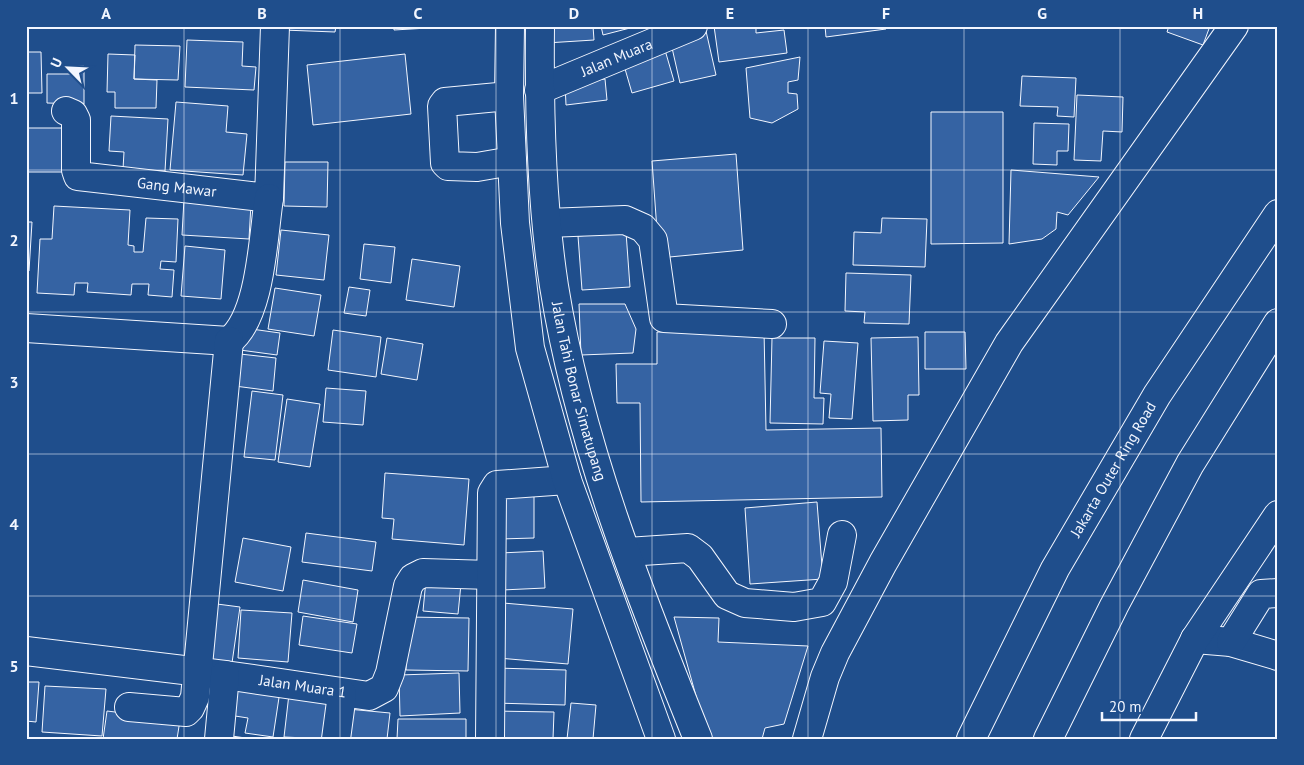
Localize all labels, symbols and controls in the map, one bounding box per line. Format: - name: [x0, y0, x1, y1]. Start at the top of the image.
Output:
- text: A: [101, 3, 111, 23]
- text: B: [257, 3, 267, 23]
- text: C: [414, 3, 423, 23]
- text: D: [569, 3, 579, 23]
- text: E: [726, 3, 734, 23]
- text: F: [882, 3, 890, 23]
- text: G: [1037, 3, 1047, 23]
- text: H: [1193, 3, 1203, 23]
- street label: Jalan Muara: [577, 34, 655, 81]
- north arrow: [42, 42, 92, 92]
- text: U: [46, 55, 66, 70]
- text: 1: [9, 88, 19, 108]
- street label: Gang Mawar: [136, 173, 218, 201]
- text: 2: [9, 230, 19, 250]
- street label: Jalan Tahi Bonar Simatupang: [548, 299, 611, 483]
- text: 3: [9, 372, 19, 392]
- street label: Jakarta Outer Ring Road: [1065, 398, 1160, 541]
- text: 4: [9, 514, 19, 534]
- text: 5: [9, 656, 19, 676]
- street label: Jalan Muara 1: [257, 670, 348, 702]
- scale bar: [1102, 690, 1195, 722]
- text: 20 m: [1109, 697, 1142, 716]

